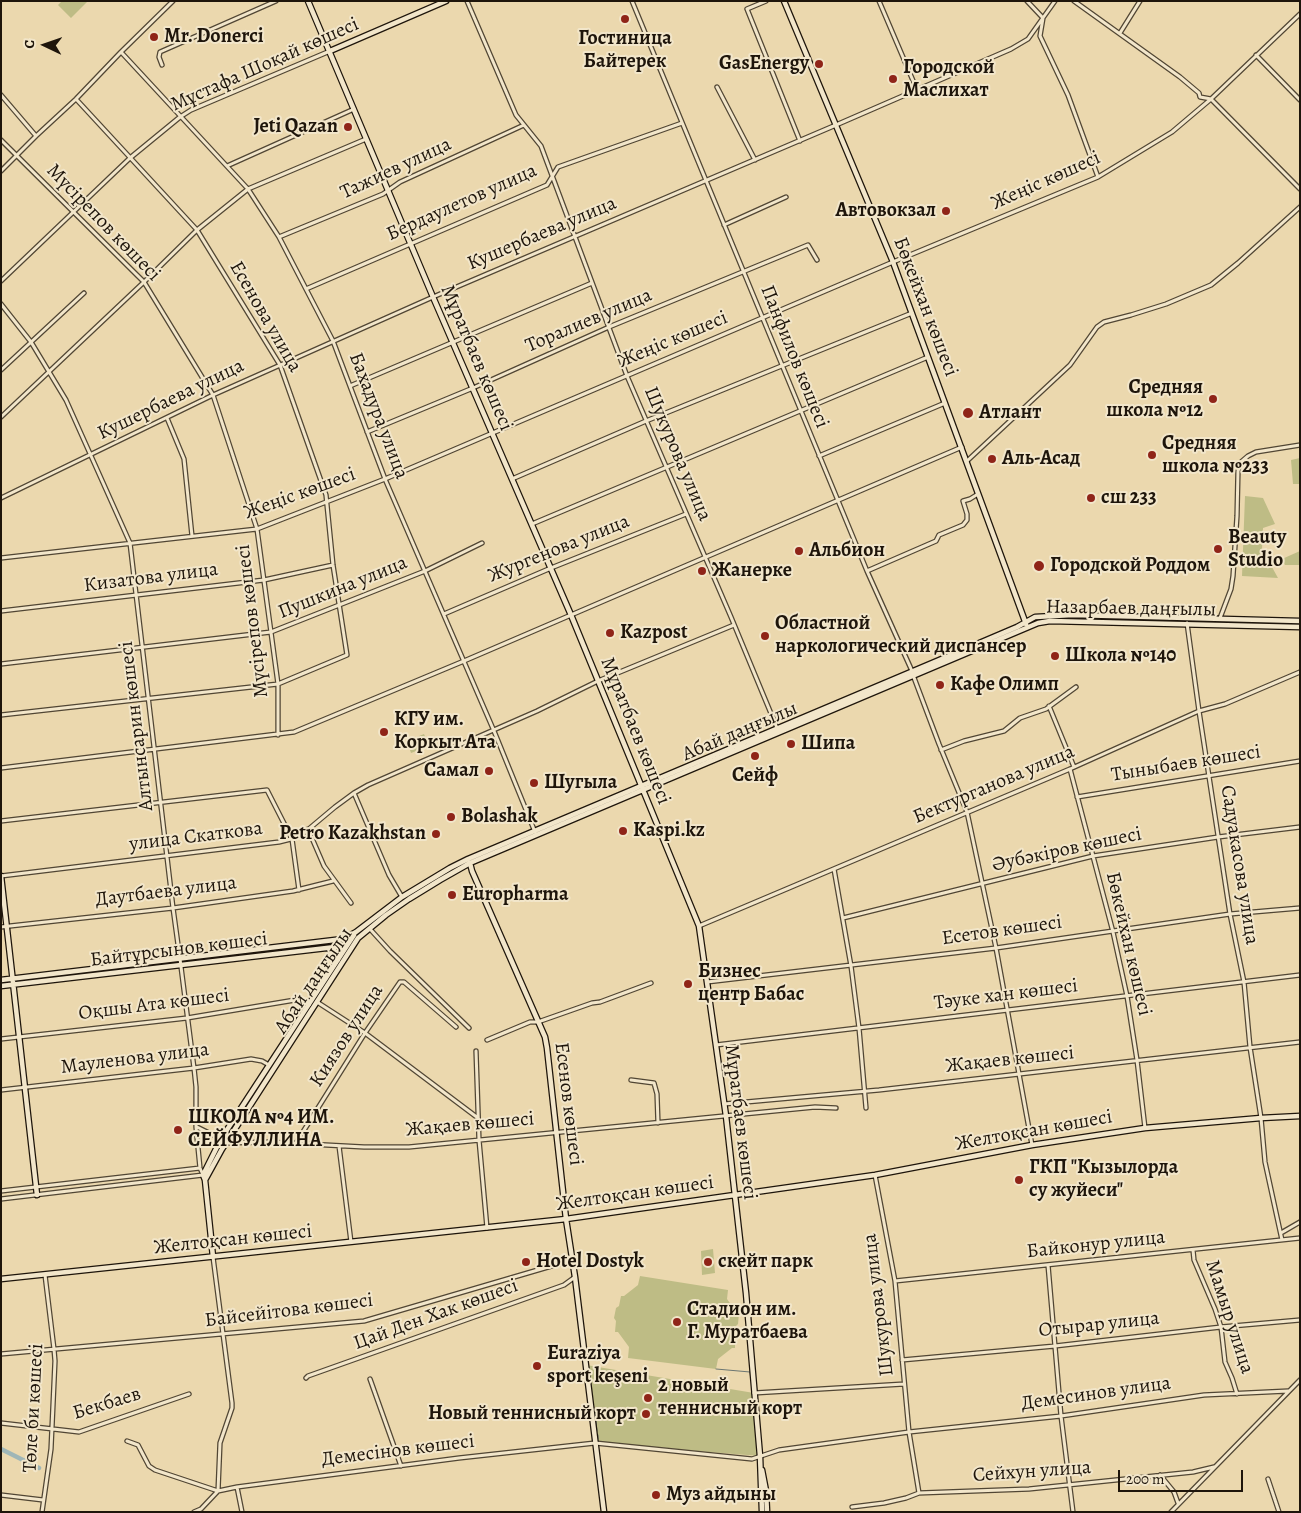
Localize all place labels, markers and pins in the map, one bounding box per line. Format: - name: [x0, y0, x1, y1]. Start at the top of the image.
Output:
- marker: Гостиница Байтерек: [619, 13, 631, 25]
- place label: Mr. Donerci: [164, 25, 264, 49]
- place label: Гостиница Байтерек: [578, 27, 672, 74]
- marker: Mr. Donerci: [148, 31, 160, 43]
- place label: GasEnergy: [719, 52, 809, 76]
- place label: Городской Маслихат: [903, 56, 995, 103]
- marker: GasEnergy: [813, 58, 825, 70]
- marker: Городской Маслихат: [887, 73, 899, 85]
- place label: Jeti Qazan: [254, 115, 338, 139]
- marker: Jeti Qazan: [342, 121, 354, 133]
- place label: Автовокзал: [836, 199, 936, 223]
- marker: Автовокзал: [940, 205, 952, 217]
- place label: Средняя школа №12: [1106, 376, 1203, 423]
- marker: Средняя школа №12: [1207, 393, 1219, 405]
- place label: Атлант: [979, 401, 1041, 425]
- marker: Атлант: [961, 406, 975, 420]
- place label: Средняя школа №233: [1162, 432, 1269, 479]
- place label: Аль-Асад: [1002, 447, 1080, 471]
- marker: Средняя школа №233: [1146, 449, 1158, 461]
- marker: Аль-Асад: [986, 453, 998, 465]
- place label: сш 233: [1101, 486, 1157, 510]
- marker: сш 233: [1085, 492, 1097, 504]
- place label: Beauty Studio: [1228, 526, 1286, 573]
- place label: Альбион: [809, 539, 885, 563]
- marker: Beauty Studio: [1212, 543, 1224, 555]
- marker: Альбион: [793, 545, 805, 557]
- place label: Городской Роддом: [1050, 554, 1210, 578]
- place label: Жанерке: [712, 559, 792, 583]
- marker: Городской Роддом: [1032, 559, 1046, 573]
- marker: Жанерке: [696, 565, 708, 577]
- place label: Областной наркологический диспансер: [775, 612, 1026, 659]
- place label: Kazpost: [620, 621, 688, 645]
- marker: Kazpost: [604, 627, 616, 639]
- marker: Областной наркологический диспансер: [759, 630, 771, 642]
- place label: Школа №140: [1065, 644, 1176, 668]
- marker: Школа №140: [1049, 650, 1061, 662]
- place label: Кафе Олимп: [950, 673, 1059, 697]
- marker: Кафе Олимп: [934, 679, 946, 691]
- place label: КГУ им. Коркыт Ата: [394, 708, 496, 755]
- marker: КГУ им. Коркыт Ата: [378, 726, 390, 738]
- place label: Шипа: [801, 732, 855, 756]
- marker: Шипа: [785, 738, 797, 750]
- marker: Сейф: [749, 750, 761, 762]
- place label: Самал: [424, 759, 479, 783]
- place label: Сейф: [732, 764, 778, 788]
- marker: Самал: [483, 765, 495, 777]
- place label: Шугыла: [544, 771, 617, 795]
- marker: Шугыла: [528, 777, 540, 789]
- place label: Bolashak: [461, 805, 538, 829]
- marker: Bolashak: [445, 811, 457, 823]
- place label: Kaspi.kz: [633, 819, 705, 843]
- place label: Petro Kazakhstan: [279, 822, 426, 846]
- marker: Kaspi.kz: [617, 825, 629, 837]
- marker: Petro Kazakhstan: [430, 828, 442, 840]
- place label: Europharma: [462, 883, 569, 907]
- marker: Europharma: [446, 889, 458, 901]
- place label: Бизнес центр Бабас: [698, 960, 804, 1007]
- marker: Бизнес центр Бабас: [682, 978, 694, 990]
- place label: ШКОЛА №4 ИМ. СЕЙФУЛЛИНА: [188, 1106, 334, 1153]
- marker: ШКОЛА №4 ИМ. СЕЙФУЛЛИНА: [172, 1124, 184, 1136]
- place label: ГКП "Кызылорда су жуйеси": [1029, 1156, 1178, 1203]
- marker: ГКП "Кызылорда су жуйеси": [1013, 1174, 1025, 1186]
- place label: Hotel Dostyk: [536, 1250, 644, 1274]
- place label: скейт парк: [718, 1250, 813, 1274]
- marker: Hotel Dostyk: [520, 1256, 532, 1268]
- marker: скейт парк: [702, 1256, 714, 1268]
- place label: Стадион им. Г. Муратбаева: [687, 1298, 808, 1345]
- marker: Стадион им. Г. Муратбаева: [671, 1316, 683, 1328]
- place label: Euraziya sport keşeni: [547, 1342, 648, 1389]
- marker: Euraziya sport keşeni: [531, 1360, 543, 1372]
- place label: 2 новый теннисный корт: [658, 1374, 802, 1421]
- marker: 2 новый теннисный корт: [642, 1392, 654, 1404]
- place label: Новый теннисный корт: [428, 1402, 636, 1426]
- marker: Новый теннисный корт: [640, 1408, 652, 1420]
- place label: Муз айдыны: [666, 1483, 776, 1507]
- marker: Муз айдыны: [650, 1489, 662, 1501]

